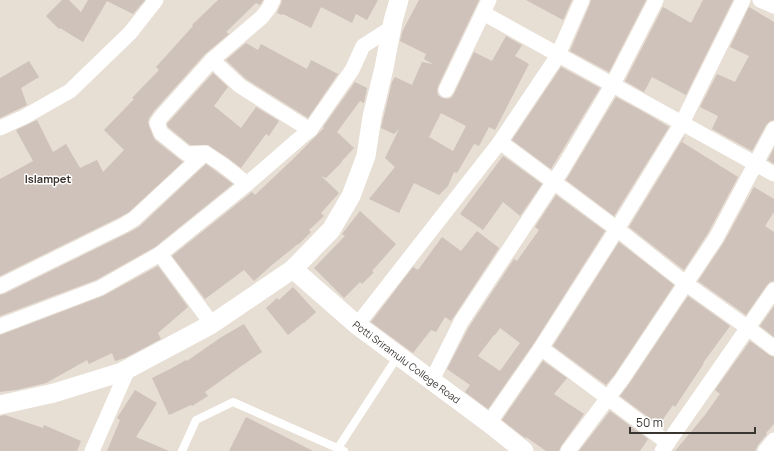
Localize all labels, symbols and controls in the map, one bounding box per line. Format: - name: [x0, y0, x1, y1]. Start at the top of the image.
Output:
- district label: Islampet: [25, 171, 71, 186]
- street label: Potti Sriramulu College Road: [350, 317, 463, 407]
- scale bar: [630, 409, 755, 435]
- text: 50 m: [636, 414, 663, 431]

